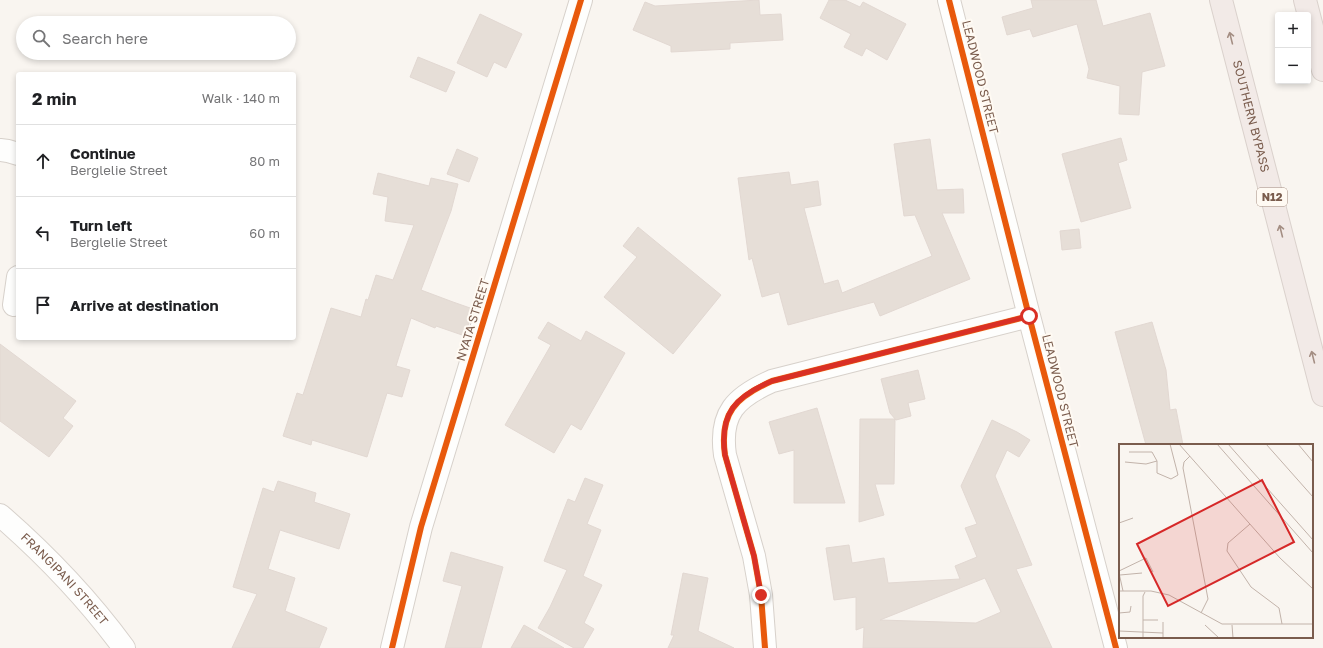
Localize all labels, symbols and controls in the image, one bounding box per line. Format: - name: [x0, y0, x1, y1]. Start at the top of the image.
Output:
- map controls: [1275, 12, 1311, 84]
- button: +: [1275, 12, 1311, 48]
- search box: [16, 16, 296, 60]
- street label: LEADWOOD STREET: [959, 19, 1002, 136]
- icon: search: [30, 27, 52, 49]
- text: Search here: [62, 29, 148, 47]
- one-way arrow: [1227, 31, 1234, 44]
- button: −: [1275, 48, 1311, 84]
- street label: SOUTHERN BYPASS: [1230, 59, 1273, 174]
- text: 2 min: [32, 88, 76, 109]
- text: Walk · 140 m: [202, 90, 280, 106]
- text: Continue: [70, 144, 136, 162]
- icon: ahead: [32, 150, 54, 172]
- text: 80 m: [249, 153, 280, 169]
- text: Berglelie Street: [70, 162, 168, 178]
- road number: N12: [1257, 188, 1287, 206]
- text: Turn left: [70, 216, 132, 234]
- icon: left: [32, 222, 54, 244]
- text: 60 m: [249, 225, 280, 241]
- one-way arrow: [1277, 225, 1284, 238]
- text: Berglelie Street: [70, 234, 168, 250]
- street label: NYATA STREET: [453, 276, 492, 363]
- icon: arrive: [32, 294, 54, 316]
- text: Arrive at destination: [70, 296, 219, 314]
- route start: [1020, 307, 1038, 325]
- street label: LEADWOOD STREET: [1039, 333, 1082, 450]
- one-way arrow: [1309, 351, 1317, 364]
- inset map: [1119, 444, 1313, 638]
- street label: FRANGIPANI STREET: [18, 530, 112, 628]
- route end: [752, 586, 770, 604]

